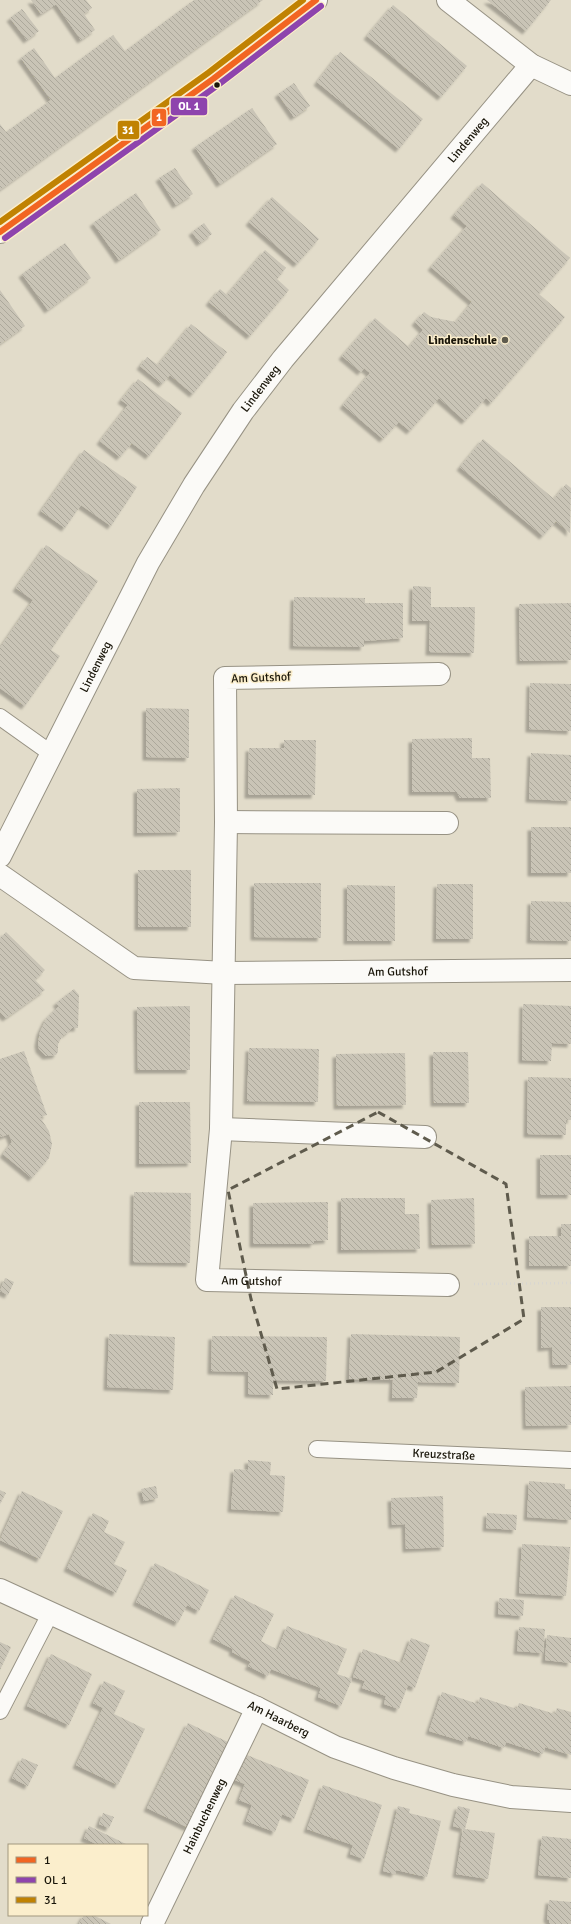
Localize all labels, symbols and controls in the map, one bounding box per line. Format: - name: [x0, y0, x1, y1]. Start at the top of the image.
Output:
- unlabelled marker: [212, 80, 222, 90]
- line badge: OL 1: [170, 97, 208, 116]
- text: OL 1: [178, 100, 200, 113]
- line badge: 1: [151, 108, 167, 127]
- text: 1: [156, 111, 162, 124]
- street label: Lindenweg: [444, 114, 492, 166]
- line badge: 31: [117, 120, 140, 140]
- text: 31: [122, 124, 134, 137]
- place label: Lindenschule: [428, 333, 497, 348]
- marker: Lindenschule: [500, 335, 510, 345]
- street label: Lindenweg: [237, 362, 283, 415]
- street label: Lindenweg: [76, 639, 115, 695]
- street label: Am Gutshof: [231, 669, 292, 687]
- street label: Am Gutshof: [368, 964, 429, 979]
- street label: Am Gutshof: [221, 1273, 282, 1289]
- street label: Kreuzstraße: [412, 1446, 476, 1463]
- street label: Am Haarberg: [245, 1697, 312, 1741]
- street label: Hainbuchenweg: [180, 1776, 229, 1856]
- legend: [8, 1844, 148, 1916]
- text: 1: [44, 1853, 50, 1868]
- text: OL 1: [44, 1873, 67, 1888]
- text: 31: [44, 1893, 57, 1908]

